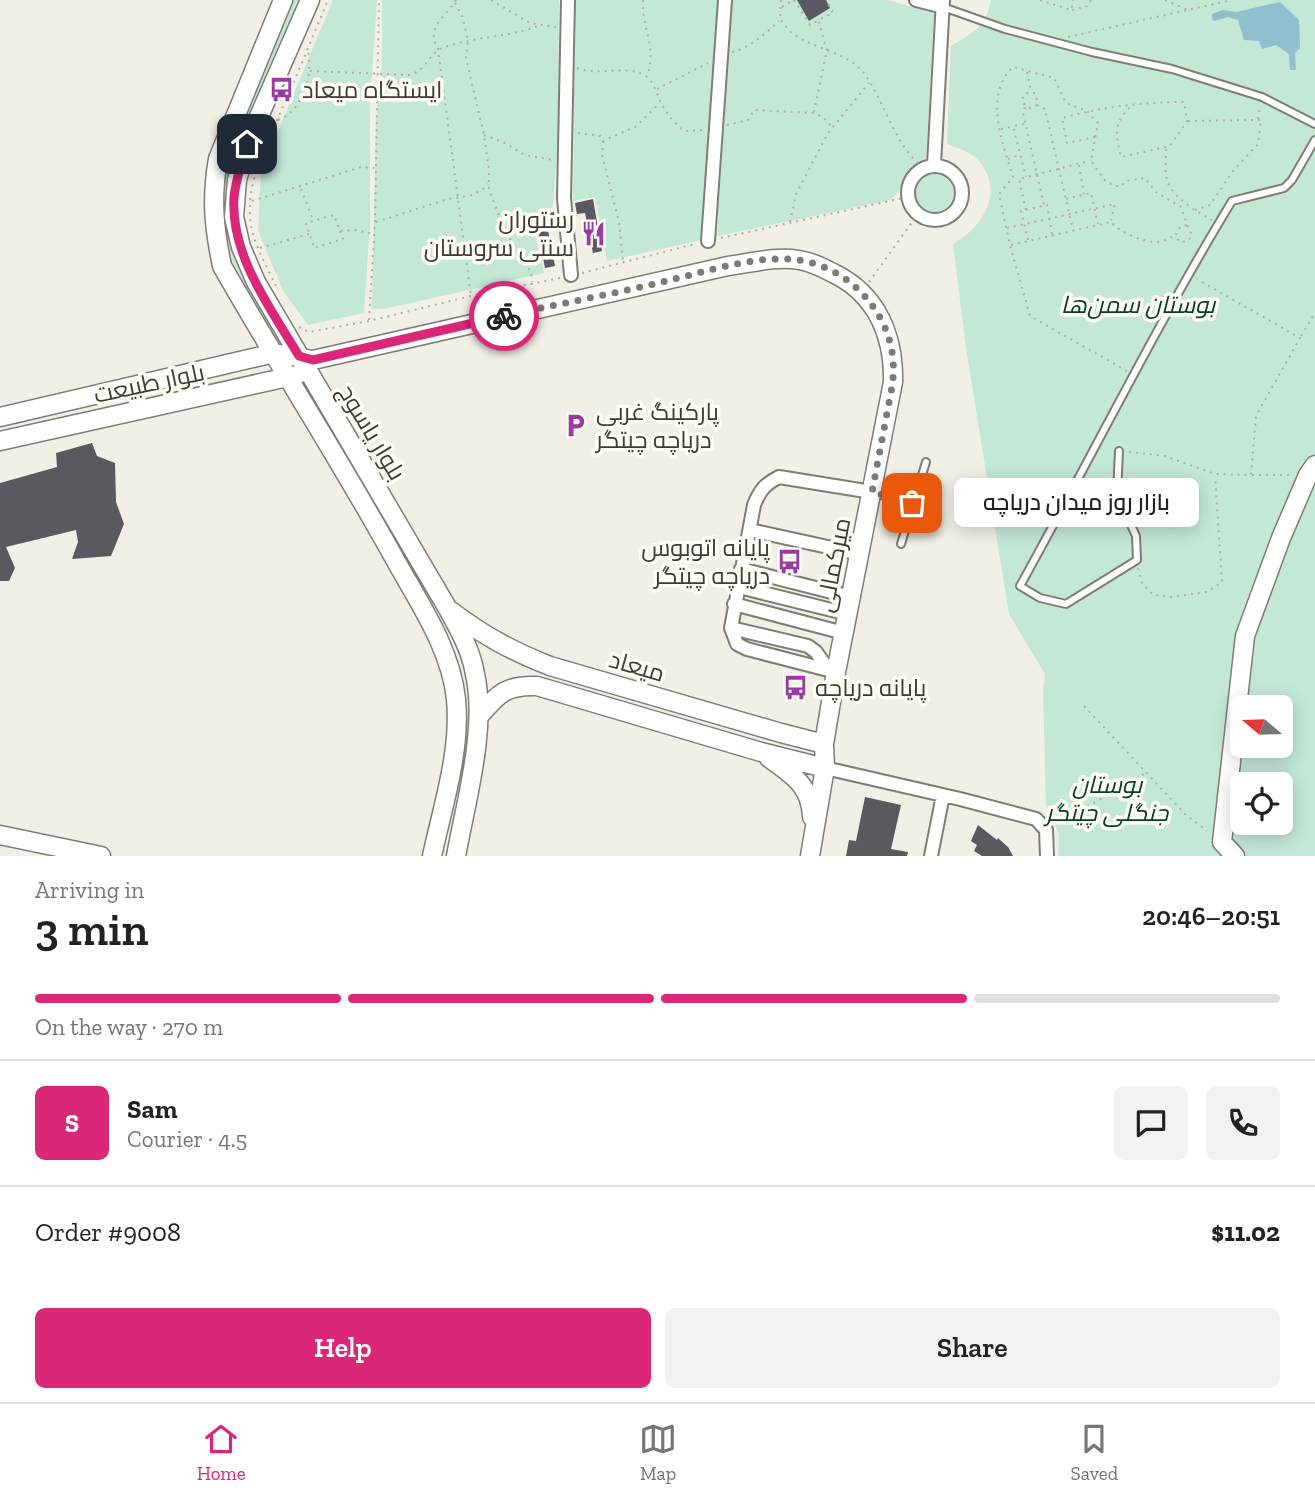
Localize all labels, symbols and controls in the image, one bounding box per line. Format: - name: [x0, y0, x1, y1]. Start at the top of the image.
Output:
- bus stop icon: ایستگاه میعاد: [268, 75, 296, 103]
- place label: ایستگاه میعاد: [302, 75, 443, 104]
- pin: [217, 114, 277, 174]
- icon: home: [228, 125, 266, 163]
- place label: رستوران سنتی سروستان: [424, 205, 574, 262]
- restaurant icon: رستوران سنتی سروستان: [580, 219, 608, 247]
- courier: [469, 281, 539, 351]
- park label: بوستان سمن‌ها: [1061, 290, 1217, 319]
- icon: bike: [485, 297, 523, 335]
- street label: بلوار طبیعت: [91, 357, 207, 409]
- street label: بلوار یاسوج: [330, 379, 412, 486]
- place label: پارکینگ غربی دریاچه چیتگر: [594, 397, 720, 456]
- parking icon: پارکینگ غربی دریاچه چیتگر: [562, 411, 590, 439]
- pin: [882, 473, 942, 533]
- callout: بازار روز میدان دریاچه: [954, 478, 1199, 528]
- icon: bag: [893, 484, 931, 522]
- text: بازار روز میدان دریاچه: [983, 488, 1170, 516]
- street label: میرکمالی: [810, 515, 856, 615]
- place label: پایانه اتوبوس دریاچه چیتگر: [641, 533, 771, 592]
- bus stop icon: پایانه اتوبوس دریاچه چیتگر: [776, 547, 804, 575]
- street label: میعاد: [606, 644, 668, 688]
- bus stop icon: پایانه دریاچه: [781, 673, 809, 701]
- place label: پایانه دریاچه: [815, 673, 927, 704]
- north arrow: [1230, 695, 1293, 758]
- map controls: [1230, 695, 1293, 835]
- park label: بوستان جنگلی چیتگر: [1043, 770, 1170, 829]
- button: locate: [1230, 772, 1293, 835]
- text: Arriving in: [35, 876, 144, 904]
- text: 20:46–20:51: [1142, 900, 1280, 932]
- text: 3 min: [35, 902, 148, 957]
- text: On the way · 270 m: [35, 1013, 223, 1041]
- button: chat: [1114, 1086, 1188, 1160]
- button: phone: [1206, 1086, 1280, 1160]
- text: Sam: [127, 1093, 177, 1125]
- text: S: [65, 1107, 79, 1139]
- text: Courier · 4.5: [127, 1125, 247, 1153]
- text: Order #9008: [35, 1216, 181, 1248]
- text: $11.02: [1211, 1216, 1280, 1248]
- button: Help: [35, 1308, 651, 1388]
- button: Share: [665, 1308, 1280, 1388]
- tab: Home: [197, 1420, 246, 1485]
- tab: Map: [639, 1420, 677, 1485]
- tab: Saved: [1071, 1420, 1118, 1485]

